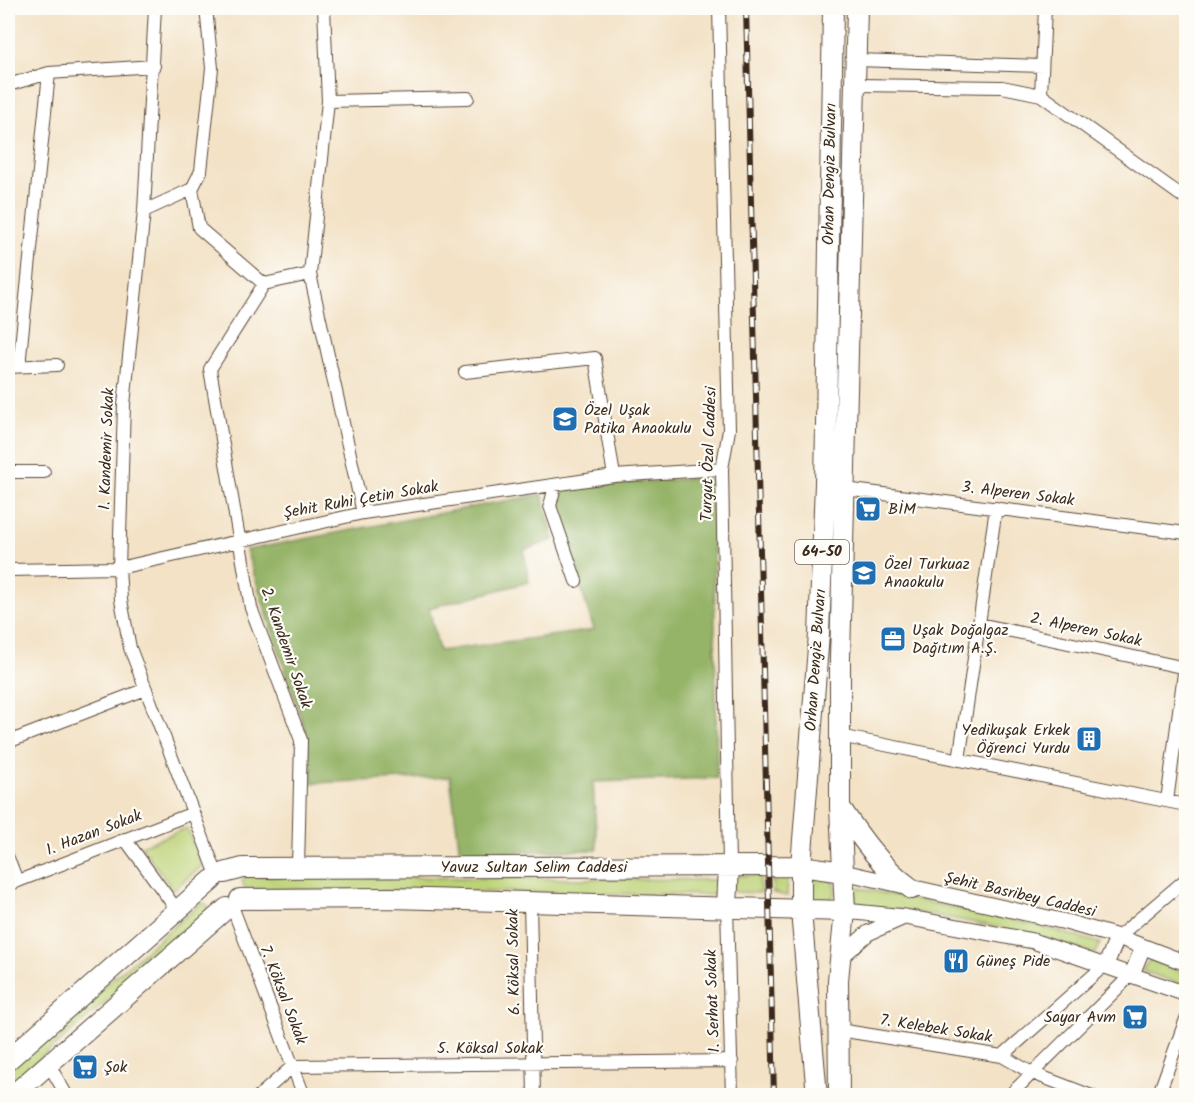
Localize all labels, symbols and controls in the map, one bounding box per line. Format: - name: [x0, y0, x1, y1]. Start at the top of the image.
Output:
- street label: Orhan Dengiz Bulvarı: [816, 103, 844, 245]
- street label: Turgut Özal Caddesi: [694, 385, 724, 522]
- street label: 1. Kandemir Sokak: [92, 387, 122, 511]
- place label: Özel Uşak Patika Anaokulu: [584, 398, 692, 441]
- school or university icon: Özel Uşak Patika Anaokulu: [550, 404, 580, 434]
- street label: Şehit Ruhi Çetin Sokak: [282, 474, 441, 526]
- street label: 3. Alperen Sokak: [960, 475, 1076, 513]
- supermarket icon: BİM: [853, 494, 883, 524]
- place label: BİM: [888, 497, 916, 522]
- road number: 64-50: [795, 540, 849, 564]
- place label: Özel Turkuaz Anaokulu: [884, 552, 970, 595]
- school or university icon: Özel Turkuaz Anaokulu: [849, 558, 879, 588]
- street label: 2. Kandemir Sokak: [254, 584, 319, 712]
- street label: Orhan Dengiz Bulvarı: [799, 588, 833, 732]
- street label: 2. Alperen Sokak: [1028, 606, 1145, 654]
- place label: Uşak Doğalgaz Dağıtım A.Ş.: [912, 618, 1008, 661]
- office icon: Uşak Doğalgaz Dağıtım A.Ş.: [878, 624, 908, 654]
- place label: Yedikuşak Erkek Öğrenci Yurdu: [962, 718, 1070, 761]
- building icon: Yedikuşak Erkek Öğrenci Yurdu: [1074, 724, 1104, 754]
- street label: 1. Hazan Sokak: [42, 803, 146, 863]
- street label: Yavuz Sultan Selim Caddesi: [441, 855, 629, 880]
- street label: Şehit Basribey Caddesi: [942, 865, 1099, 925]
- street label: 6. Köksal Sokak: [501, 908, 527, 1015]
- street label: 7. Köksal Sokak: [253, 942, 314, 1049]
- restaurant icon: Güneş Pide: [941, 946, 971, 976]
- street label: 1. Serhat Sokak: [699, 949, 727, 1053]
- place label: Güneş Pide: [976, 949, 1050, 974]
- supermarket icon: Sayar Avm: [1120, 1002, 1150, 1032]
- place label: Sayar Avm: [1044, 1005, 1116, 1030]
- street label: 7. Kelebek Sokak: [878, 1008, 994, 1050]
- street label: 5. Köksal Sokak: [437, 1036, 543, 1061]
- supermarket icon: Şok: [70, 1052, 100, 1082]
- place label: Şok: [104, 1055, 128, 1080]

